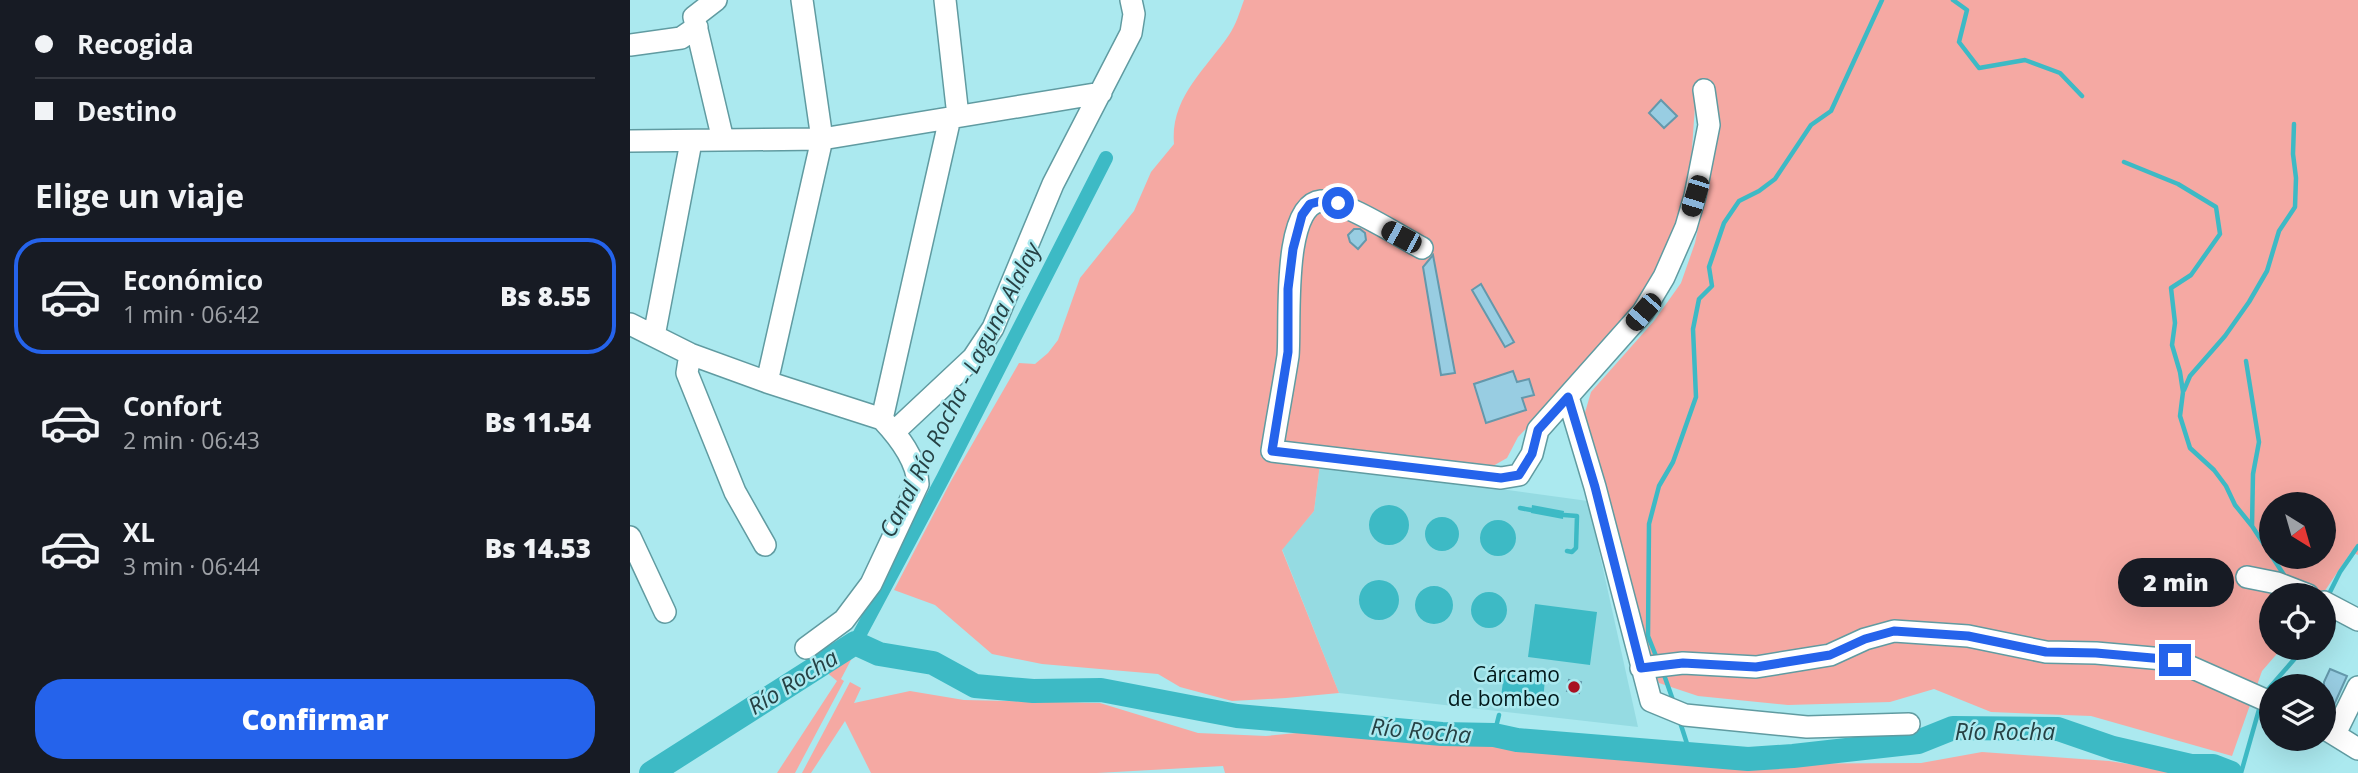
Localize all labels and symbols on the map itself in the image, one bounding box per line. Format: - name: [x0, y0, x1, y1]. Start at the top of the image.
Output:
- car: [1679, 173, 1712, 219]
- route start: [1322, 187, 1354, 219]
- car: [1378, 218, 1425, 256]
- water label: Canal Río Rocha - Laguna Alalay: [871, 235, 1048, 542]
- car: [1622, 289, 1665, 335]
- north arrow: [2259, 492, 2336, 569]
- callout: 2 min: [2117, 558, 2233, 608]
- water label: Río Rocha: [741, 641, 844, 721]
- route end: [2159, 644, 2191, 676]
- place label: Cárcamo de bombeo: [1448, 660, 1560, 712]
- marker: Cárcamo de bombeo: [1566, 679, 1582, 695]
- water label: Río Rocha: [1370, 710, 1473, 750]
- water label: Río Rocha: [1955, 715, 2055, 747]

